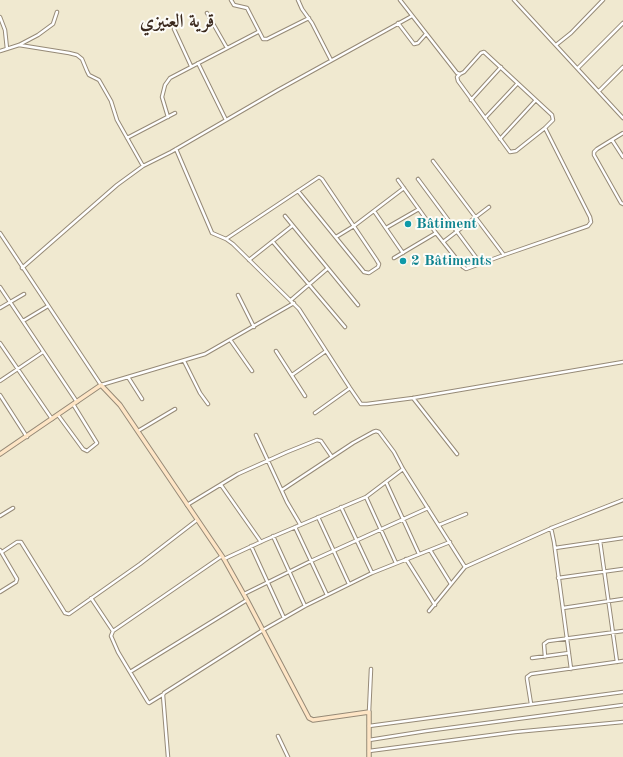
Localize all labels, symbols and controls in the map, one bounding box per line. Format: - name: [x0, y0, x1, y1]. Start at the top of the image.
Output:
- district label: قرية العنيزي: [140, 11, 214, 33]
- place label: Bâtiment: [416, 215, 477, 233]
- marker: Bâtiment: [403, 219, 413, 229]
- place label: 2 Bâtiments: [411, 252, 491, 270]
- marker: 2 Bâtiments: [398, 256, 408, 266]

